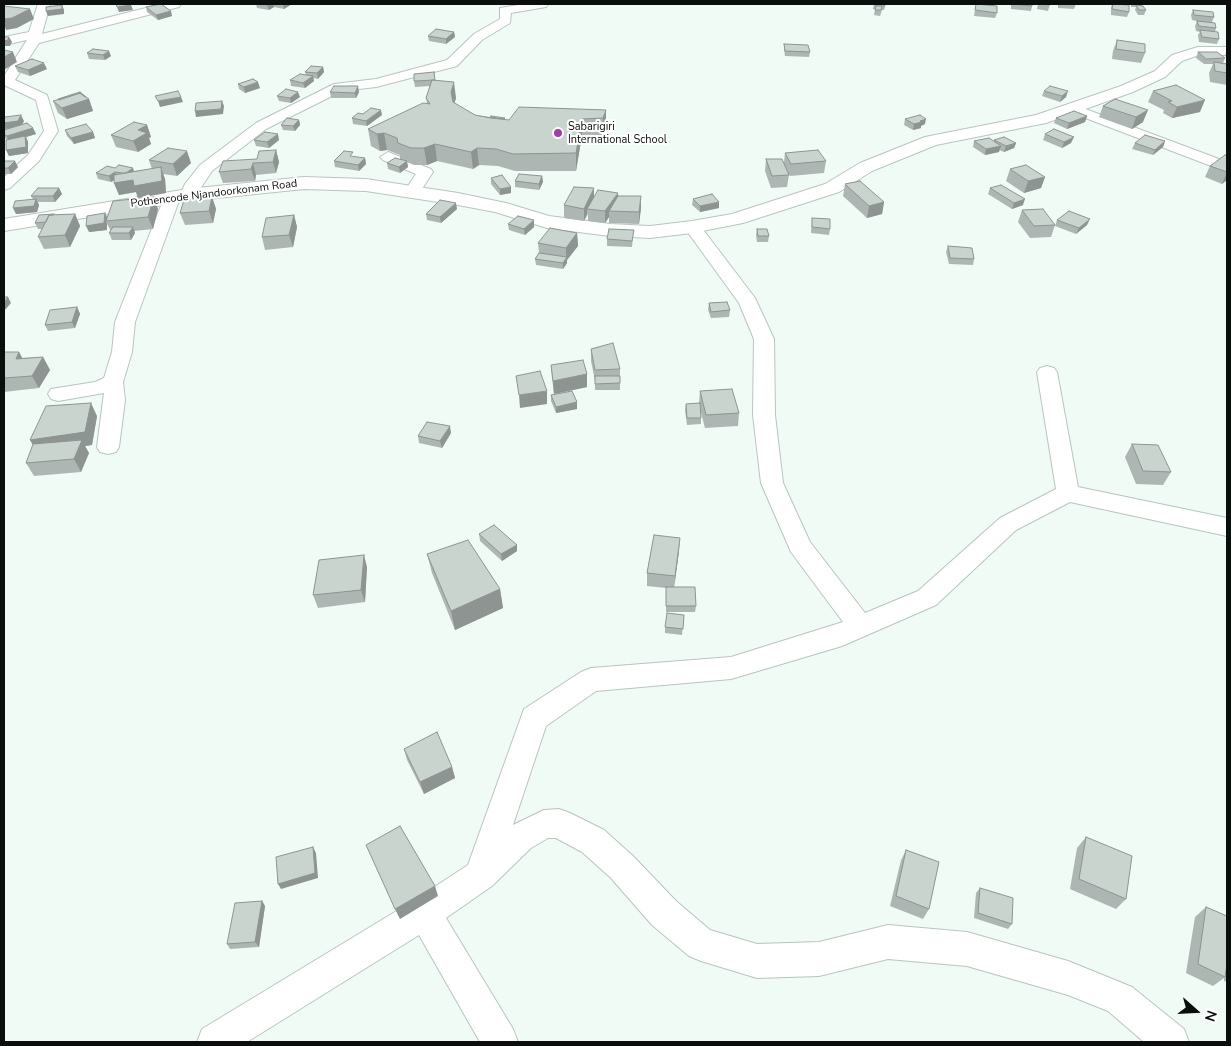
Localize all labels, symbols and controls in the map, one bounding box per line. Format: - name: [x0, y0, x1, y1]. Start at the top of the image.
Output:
- place label: Sabarigiri International School: [568, 120, 667, 146]
- marker: Sabarigiri International School: [552, 127, 564, 139]
- street label: Pothencode Njandoorkonam Road: [130, 177, 298, 211]
- north arrow: [1171, 986, 1221, 1036]
- text: N: [1200, 1008, 1221, 1024]

